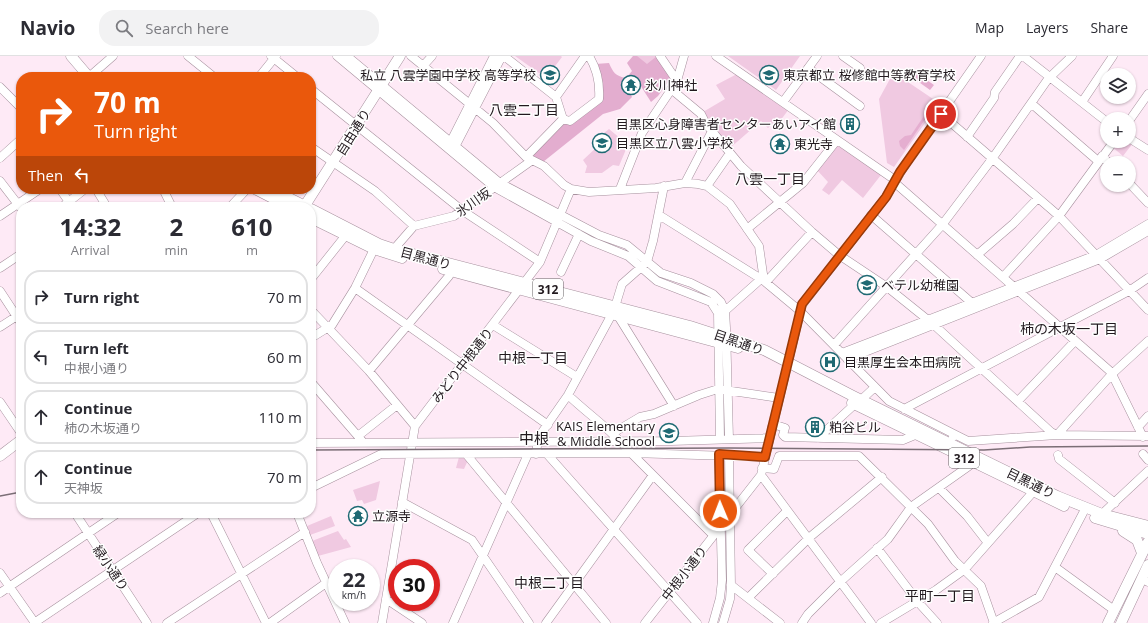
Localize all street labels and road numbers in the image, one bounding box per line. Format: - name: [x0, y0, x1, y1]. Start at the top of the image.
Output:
- street label: 自由通り: [332, 105, 374, 159]
- street label: 氷川坂: [452, 183, 494, 221]
- street label: 目黒通り: [399, 243, 453, 273]
- road number: 312: [533, 279, 563, 299]
- street label: みどり中根通り: [427, 324, 497, 406]
- street label: 目黒通り: [711, 325, 767, 359]
- road number: 312: [949, 448, 979, 468]
- street label: 目黒通り: [1004, 464, 1058, 502]
- street label: 緑小通り: [89, 541, 133, 595]
- street label: 中根小通り: [657, 542, 711, 604]

